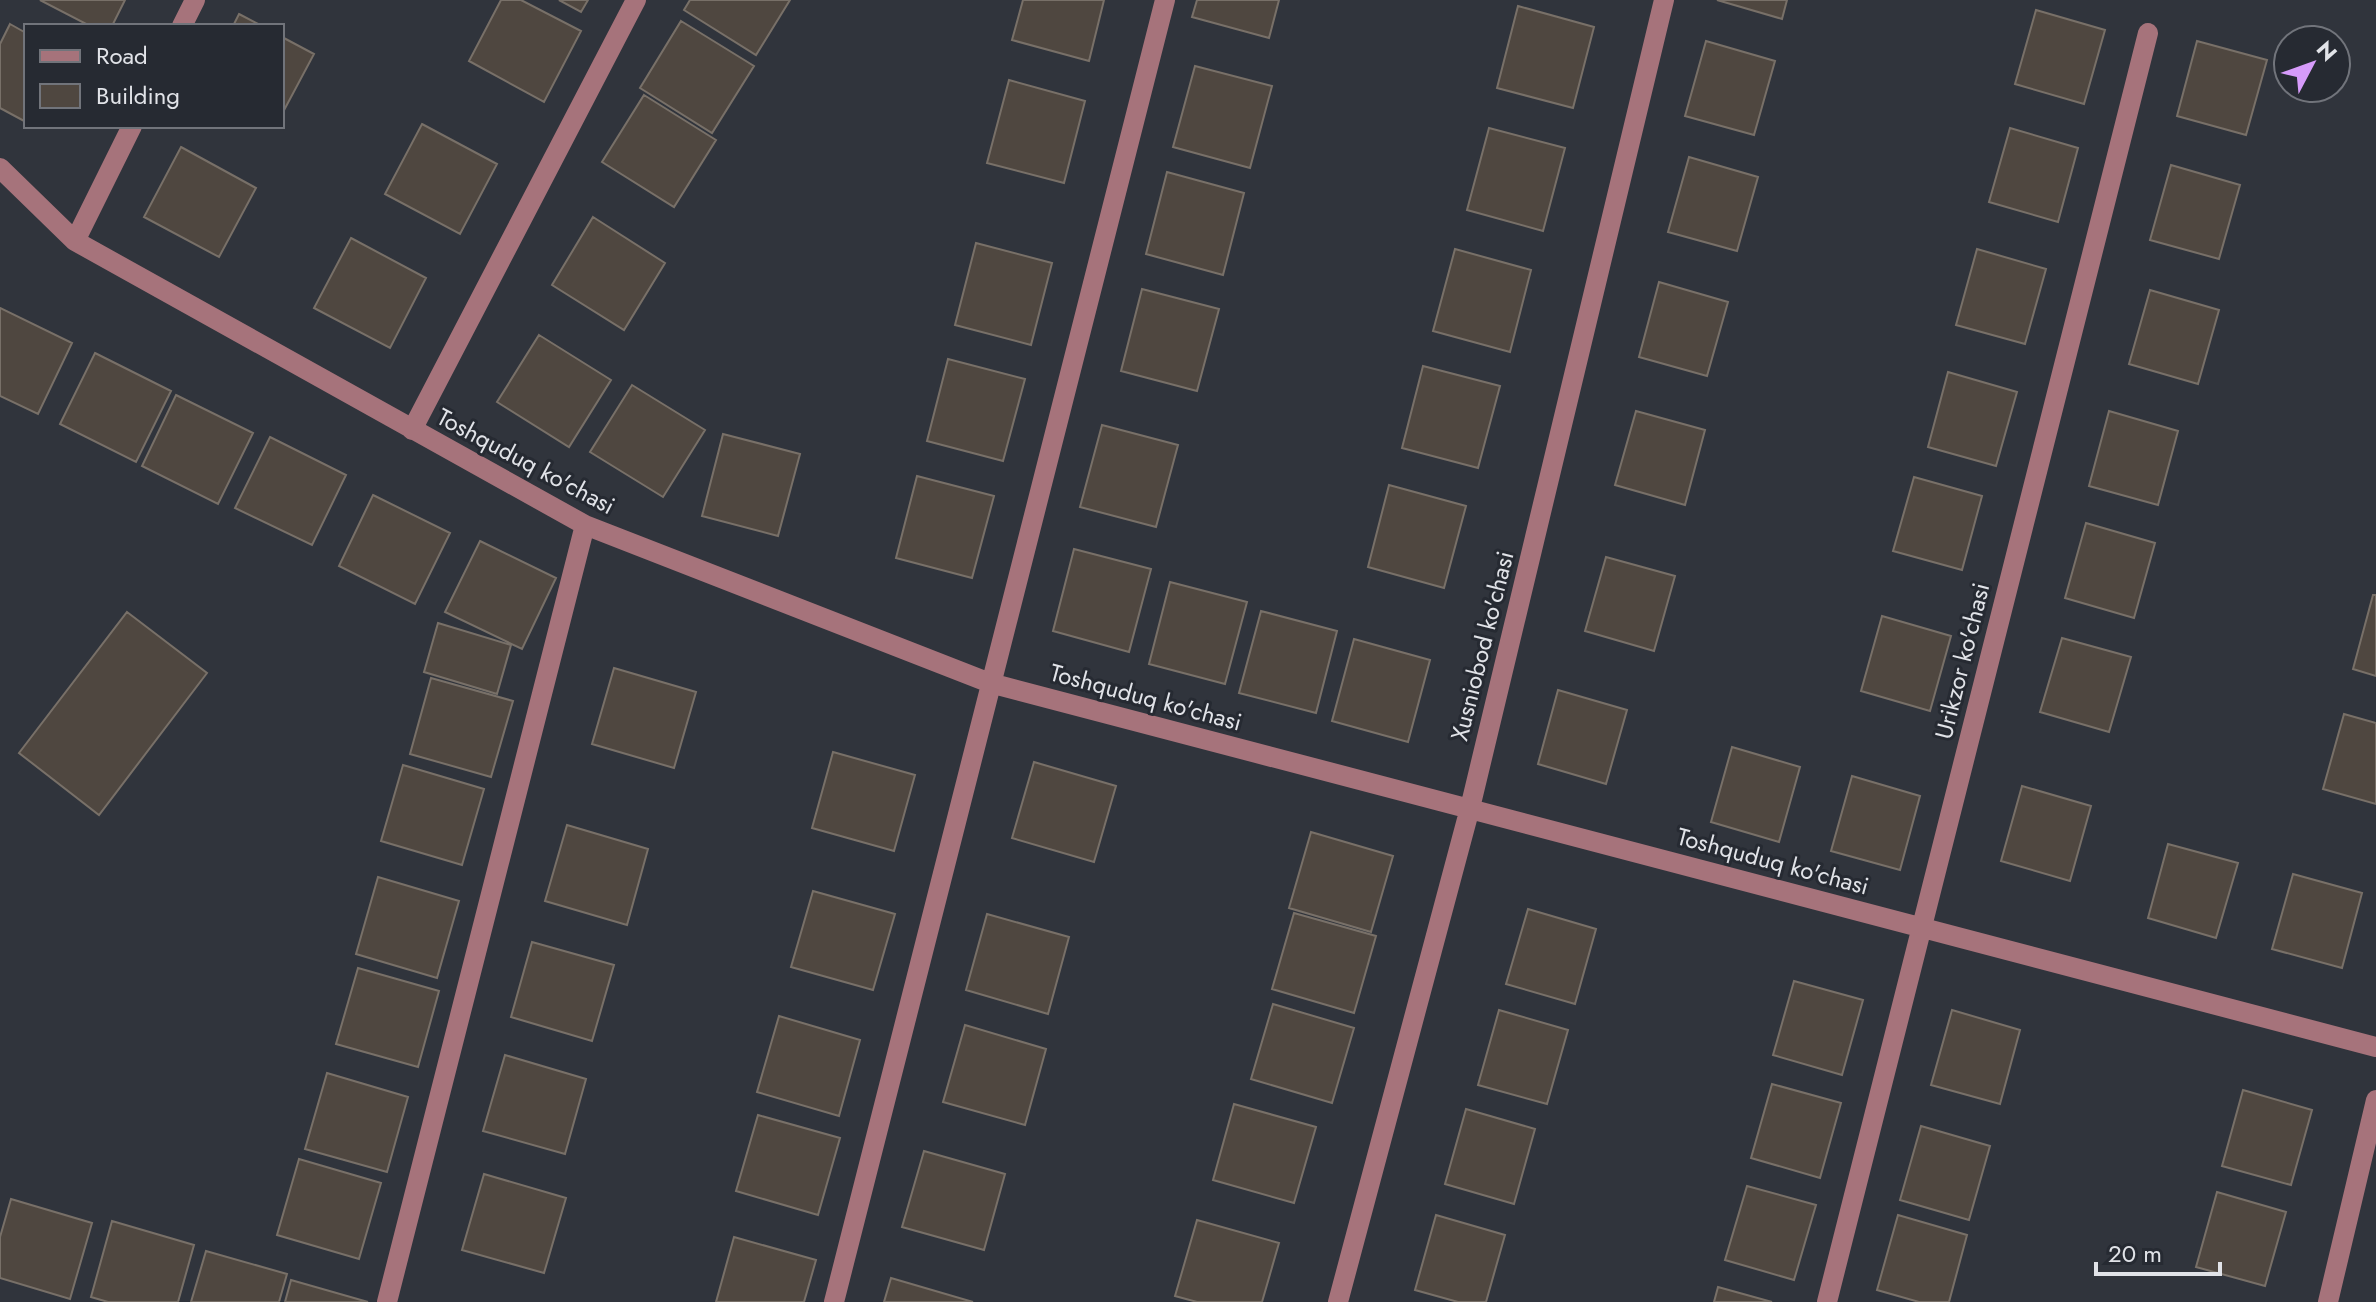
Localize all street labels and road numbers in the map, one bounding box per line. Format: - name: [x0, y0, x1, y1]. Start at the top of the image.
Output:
- street label: Toshquduq ko'chasi: [431, 399, 621, 523]
- street label: Xusniobod ko'chasi: [1442, 548, 1522, 744]
- street label: Urikzor ko'chasi: [1926, 579, 1998, 743]
- street label: Toshquduq ko'chasi: [1046, 655, 1246, 739]
- street label: Toshquduq ko'chasi: [1673, 819, 1873, 903]

